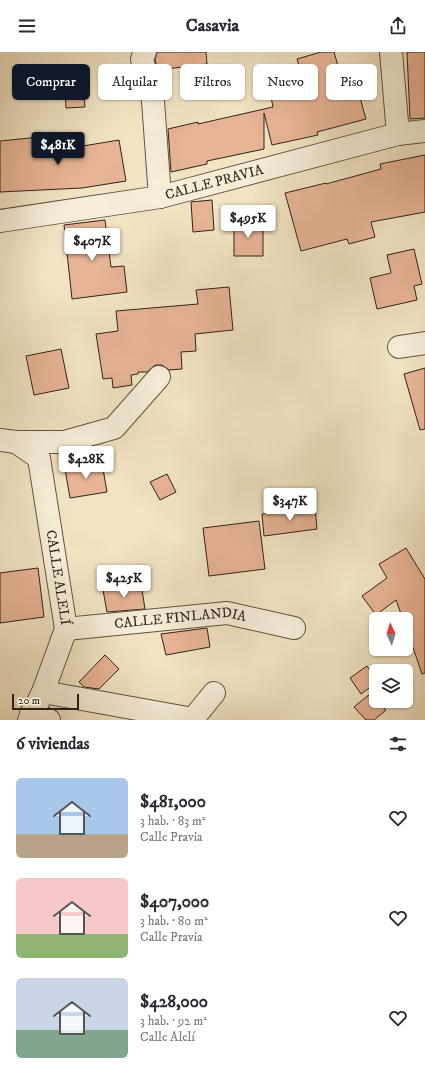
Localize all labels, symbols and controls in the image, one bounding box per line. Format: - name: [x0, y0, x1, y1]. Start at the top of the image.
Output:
- icon: menu: [16, 15, 38, 37]
- text: Casavia: [186, 15, 239, 37]
- icon: share: [387, 15, 409, 37]
- chip: Comprar: [12, 64, 90, 100]
- chip: Alquilar: [98, 64, 172, 100]
- chip: Filtros: [180, 64, 245, 100]
- chip: Nuevo: [253, 64, 318, 100]
- chip: Piso: [326, 64, 377, 100]
- pin: $481K: [30, 132, 86, 166]
- text: $481K: [41, 137, 76, 153]
- street label: CALLE PRAVIA: [163, 161, 266, 204]
- pin: $495K: [220, 205, 276, 239]
- text: $495K: [230, 210, 266, 226]
- pin: $407K: [64, 228, 120, 262]
- text: $407K: [73, 233, 111, 249]
- pin: $428K: [58, 446, 114, 480]
- text: $428K: [68, 451, 104, 467]
- pin: $347K: [262, 488, 318, 522]
- text: $347K: [273, 493, 307, 509]
- street label: CALLE ALELÍ: [41, 529, 74, 628]
- pin: $425K: [96, 565, 152, 599]
- text: $425K: [106, 570, 142, 586]
- street label: CALLE FINLANDIA: [113, 604, 249, 633]
- north arrow: [369, 612, 413, 656]
- map controls: [369, 612, 413, 708]
- button: layers: [369, 664, 413, 708]
- scale bar: [12, 692, 79, 711]
- text: 20 m: [18, 694, 40, 708]
- text: 6 viviendas: [16, 733, 90, 755]
- icon: filters: [387, 733, 409, 755]
- text: $481,000: [140, 791, 206, 813]
- icon: home: [48, 794, 96, 842]
- icon: heart: [387, 807, 409, 829]
- text: 3 hab. · 83 m²: [140, 813, 206, 829]
- text: Calle Pravia: [140, 829, 203, 845]
- text: $407,000: [140, 891, 209, 913]
- icon: home: [48, 894, 96, 942]
- icon: heart: [387, 907, 409, 929]
- text: 3 hab. · 80 m²: [140, 913, 208, 929]
- text: Calle Pravia: [140, 929, 203, 945]
- text: $428,000: [140, 991, 208, 1013]
- icon: home: [48, 994, 96, 1042]
- icon: heart: [387, 1007, 409, 1029]
- text: 3 hab. · 92 m²: [140, 1013, 207, 1029]
- text: Calle Alelí: [140, 1029, 195, 1045]

